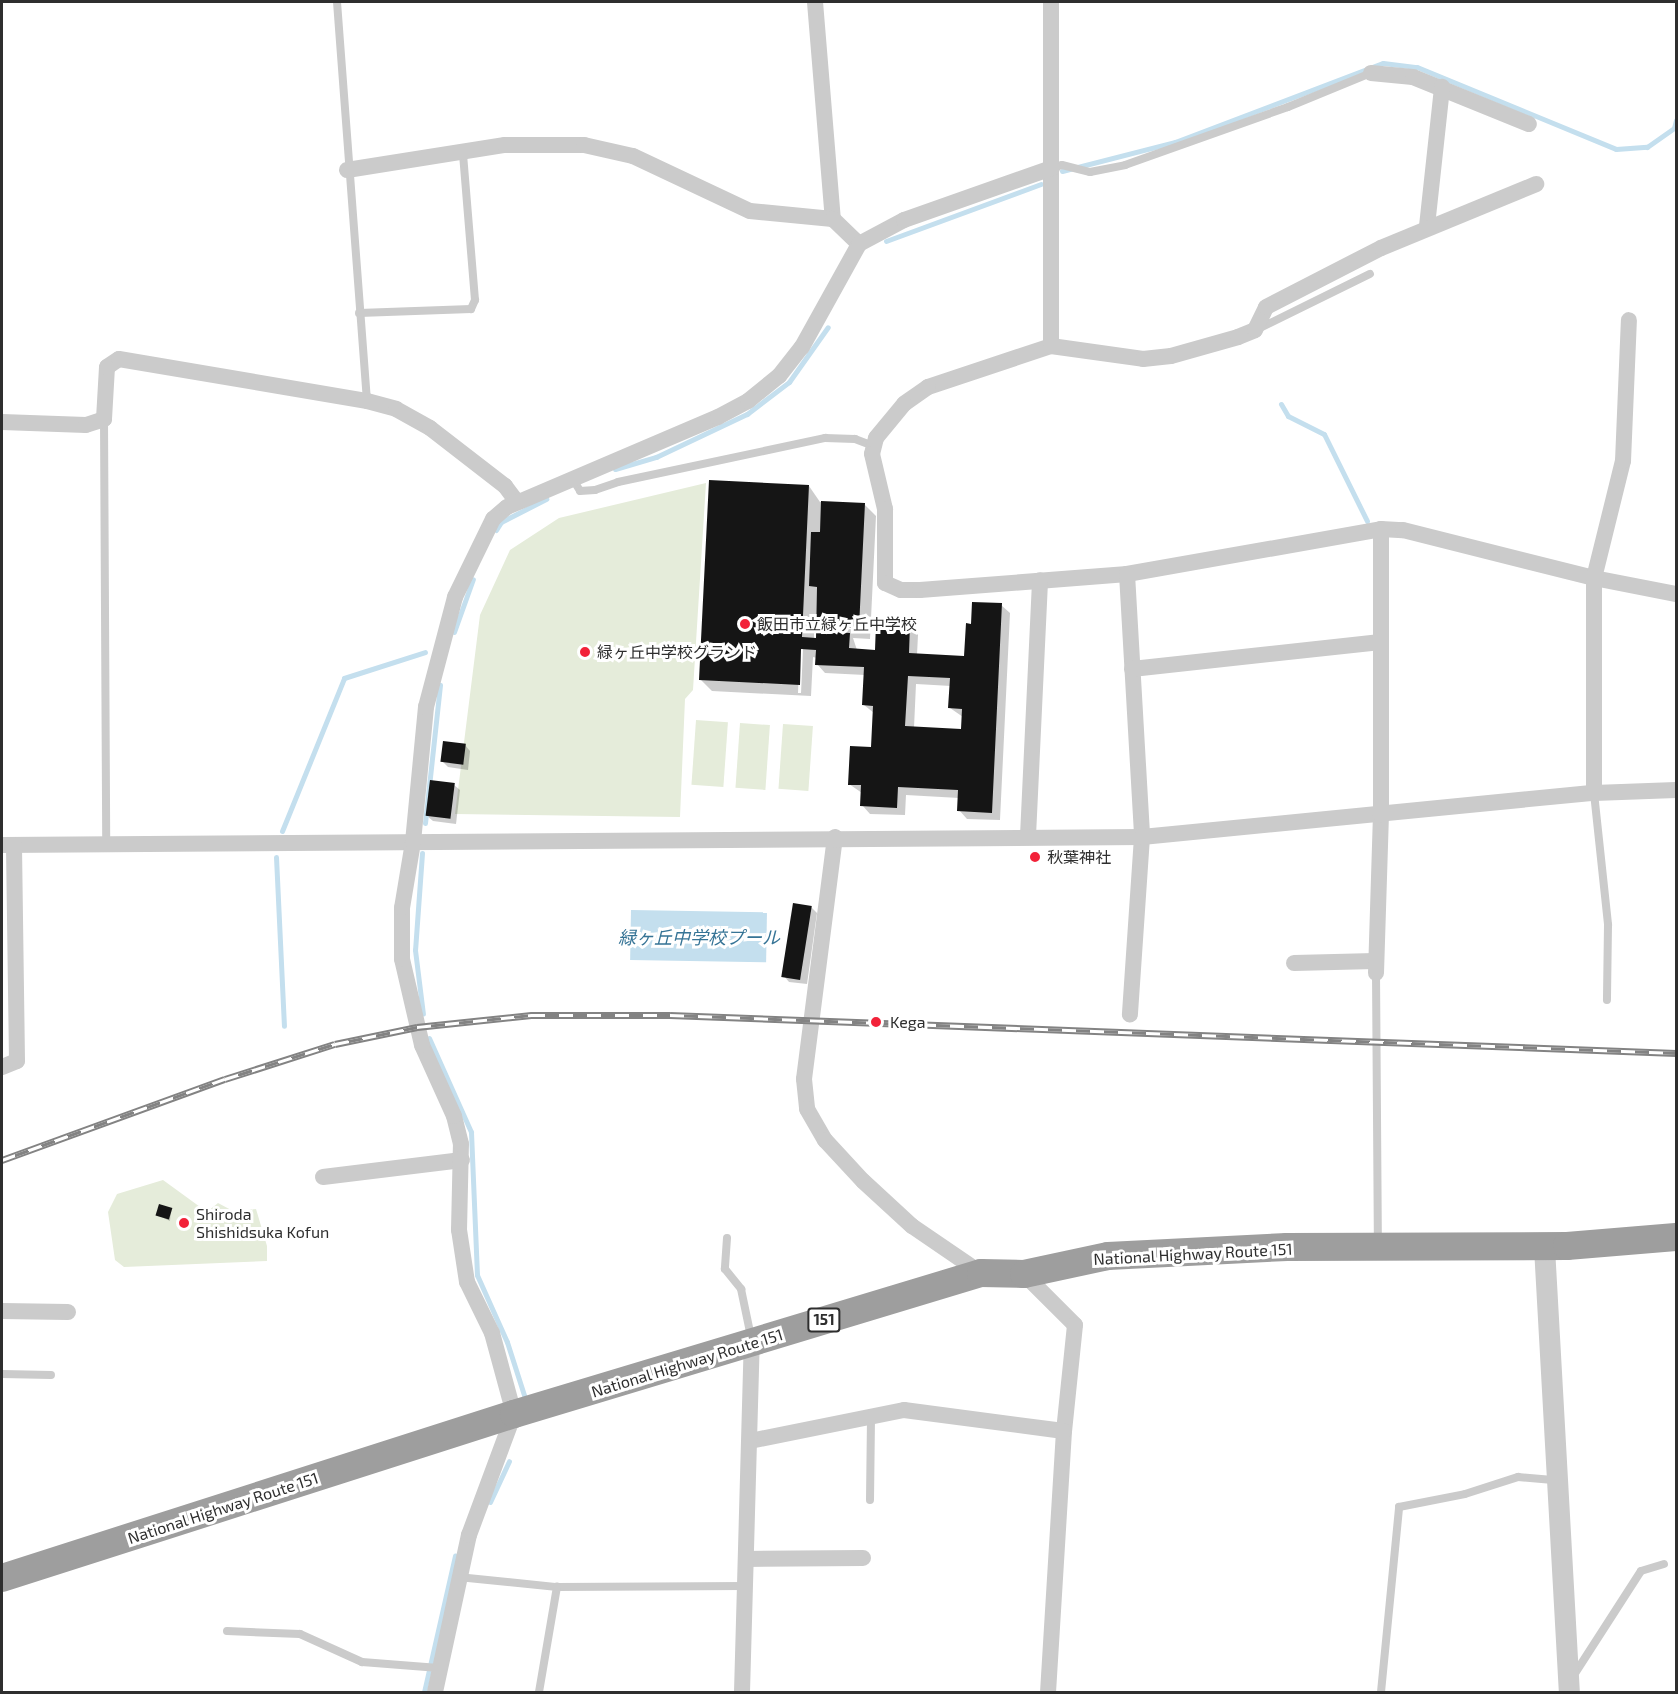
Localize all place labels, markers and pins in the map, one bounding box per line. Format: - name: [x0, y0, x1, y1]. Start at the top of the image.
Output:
- place label: 飯田市立緑ヶ丘中学校: [757, 614, 917, 634]
- marker: 飯田市立緑ヶ丘中学校: [738, 617, 752, 631]
- place label: 緑ヶ丘中学校グランド: [597, 642, 757, 662]
- marker: 緑ヶ丘中学校グランド: [578, 645, 592, 659]
- place label: 秋葉神社: [1047, 847, 1111, 867]
- marker: 秋葉神社: [1028, 850, 1042, 864]
- place label: Kega: [890, 1012, 925, 1032]
- marker: Kega: [867, 1013, 885, 1031]
- place label: Shiroda Shishidsuka Kofun: [196, 1204, 329, 1242]
- marker: Shiroda Shishidsuka Kofun: [177, 1216, 191, 1230]

